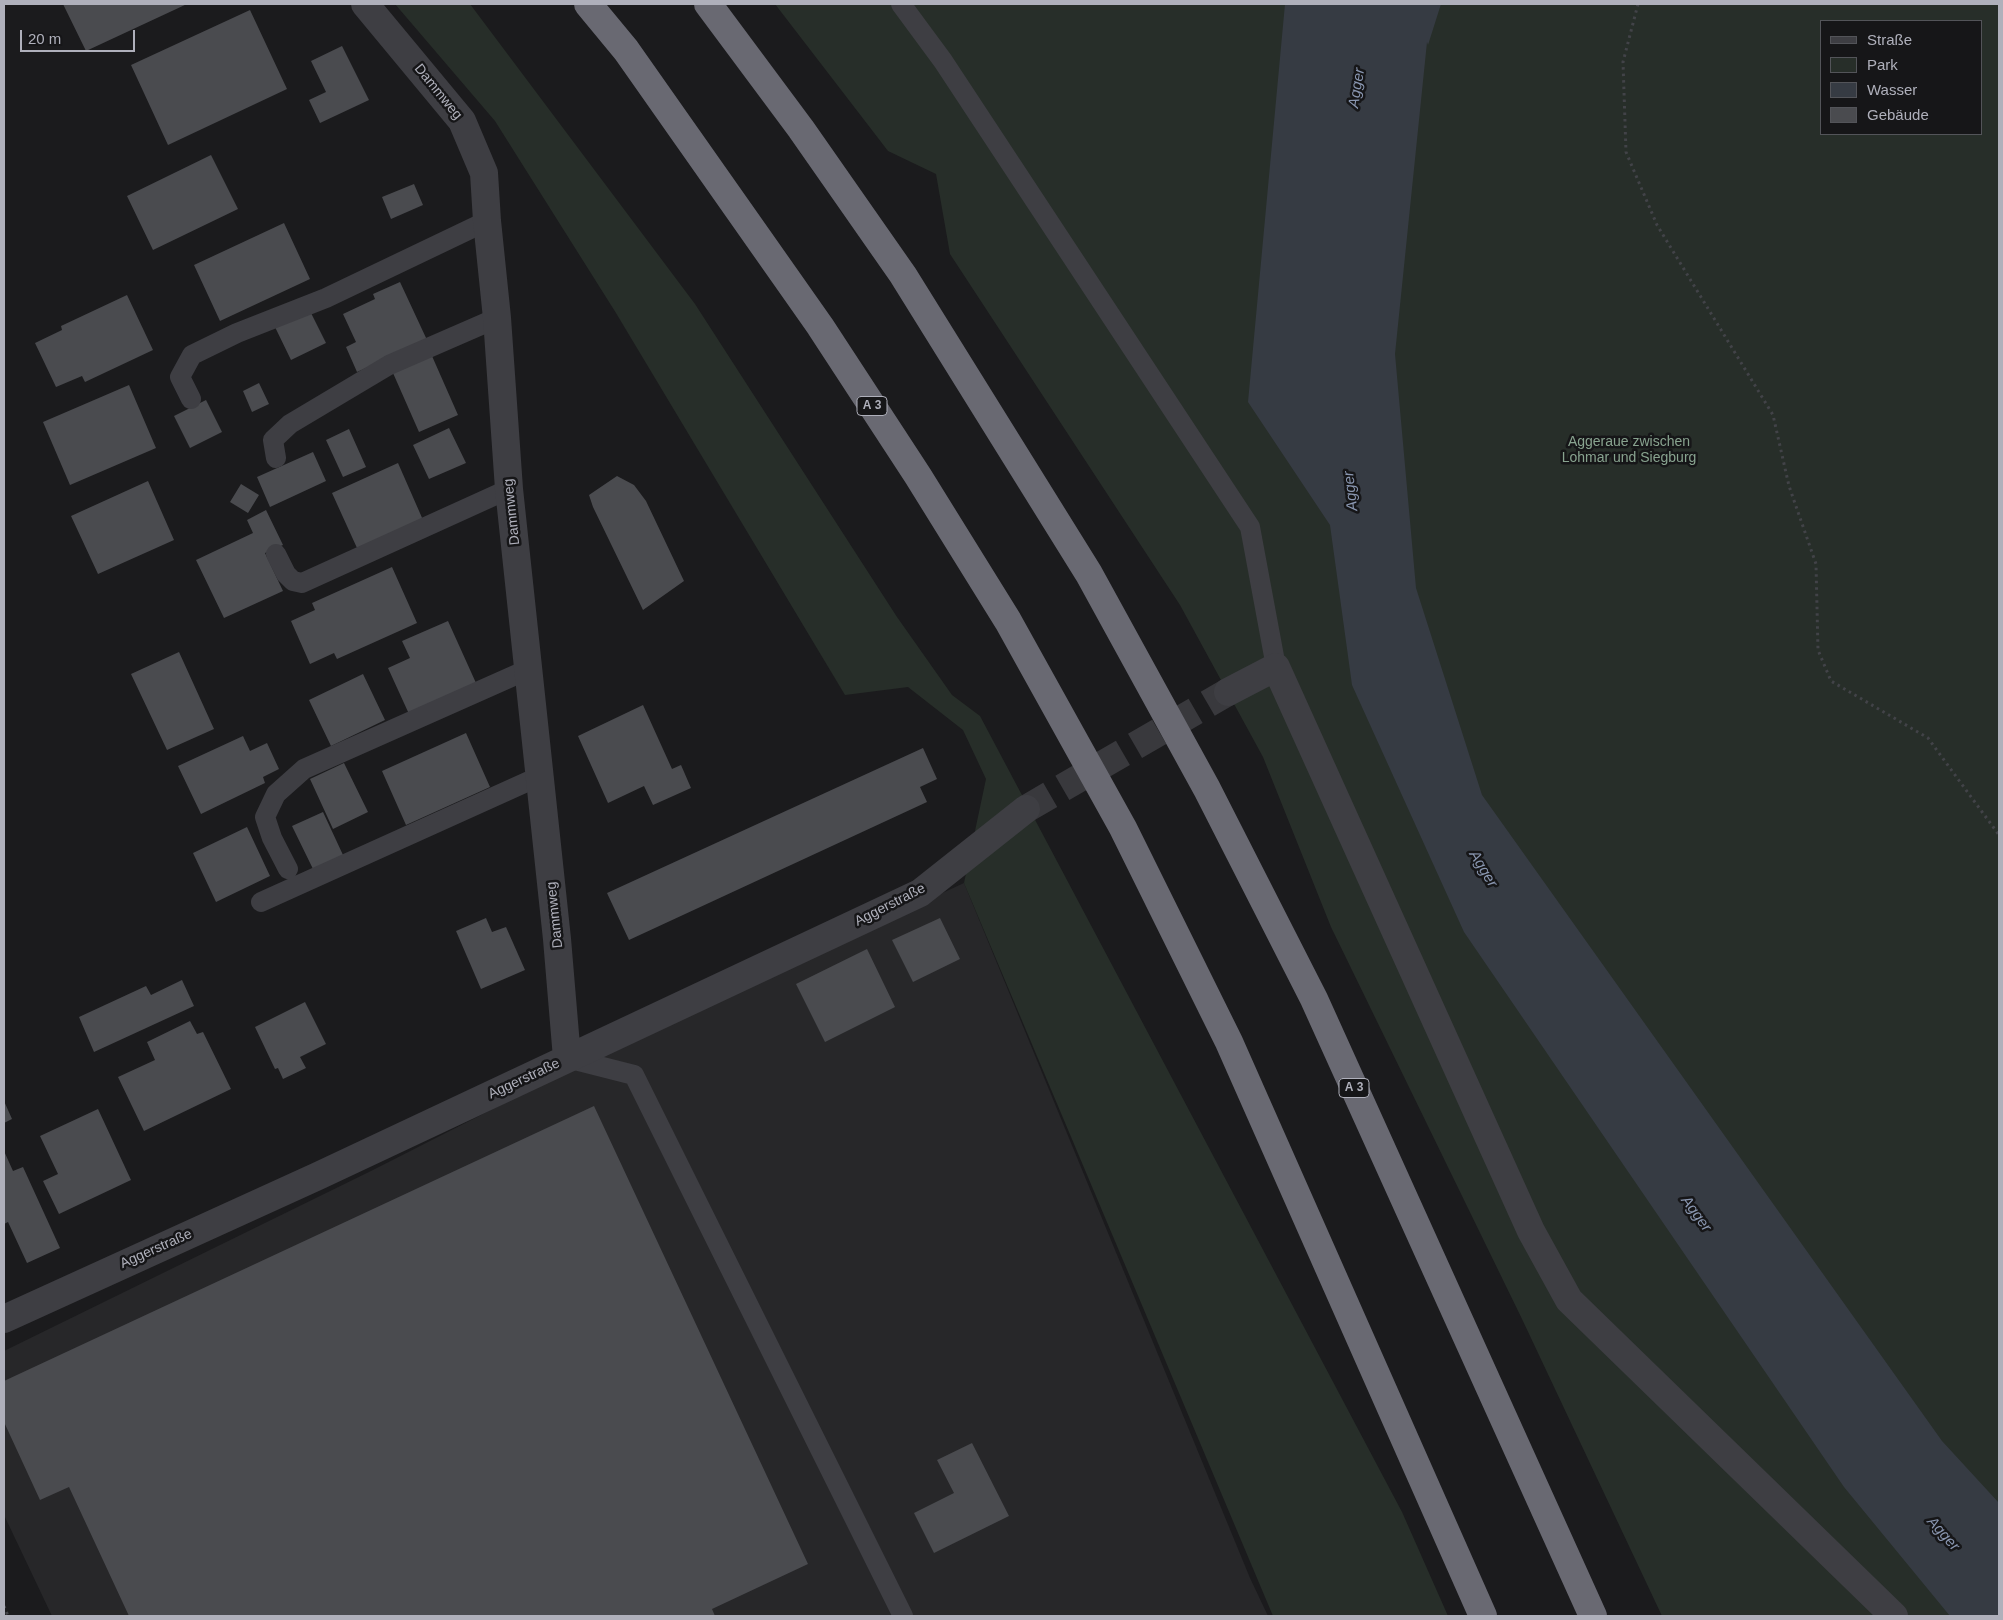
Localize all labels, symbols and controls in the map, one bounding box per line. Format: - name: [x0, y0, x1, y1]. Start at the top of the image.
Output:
- scale bar: [22, 20, 138, 52]
- legend: [1820, 20, 1983, 135]
- text: 20 m: [28, 30, 61, 47]
- text: Straße: [1867, 31, 1912, 48]
- text: Park: [1867, 56, 1898, 73]
- street label: Dammweg: [410, 61, 466, 123]
- water label: Agger: [1345, 67, 1369, 109]
- text: Wasser: [1867, 81, 1917, 98]
- text: Gebäude: [1867, 106, 1929, 123]
- road number: A 3: [857, 396, 887, 416]
- park label: Aggeraue zwischen Lohmar und Siegburg: [1562, 434, 1696, 467]
- water label: Agger: [1340, 470, 1362, 512]
- street label: Dammweg: [500, 478, 524, 546]
- water label: Agger: [1465, 847, 1501, 891]
- street label: Aggerstraße: [852, 880, 928, 930]
- street label: Dammweg: [543, 881, 567, 949]
- street label: Aggerstraße: [486, 1055, 562, 1103]
- road number: A 3: [1339, 1078, 1369, 1098]
- water label: Agger: [1677, 1193, 1715, 1235]
- street label: Aggerstraße: [117, 1226, 195, 1272]
- water label: Agger: [1923, 1513, 1963, 1555]

